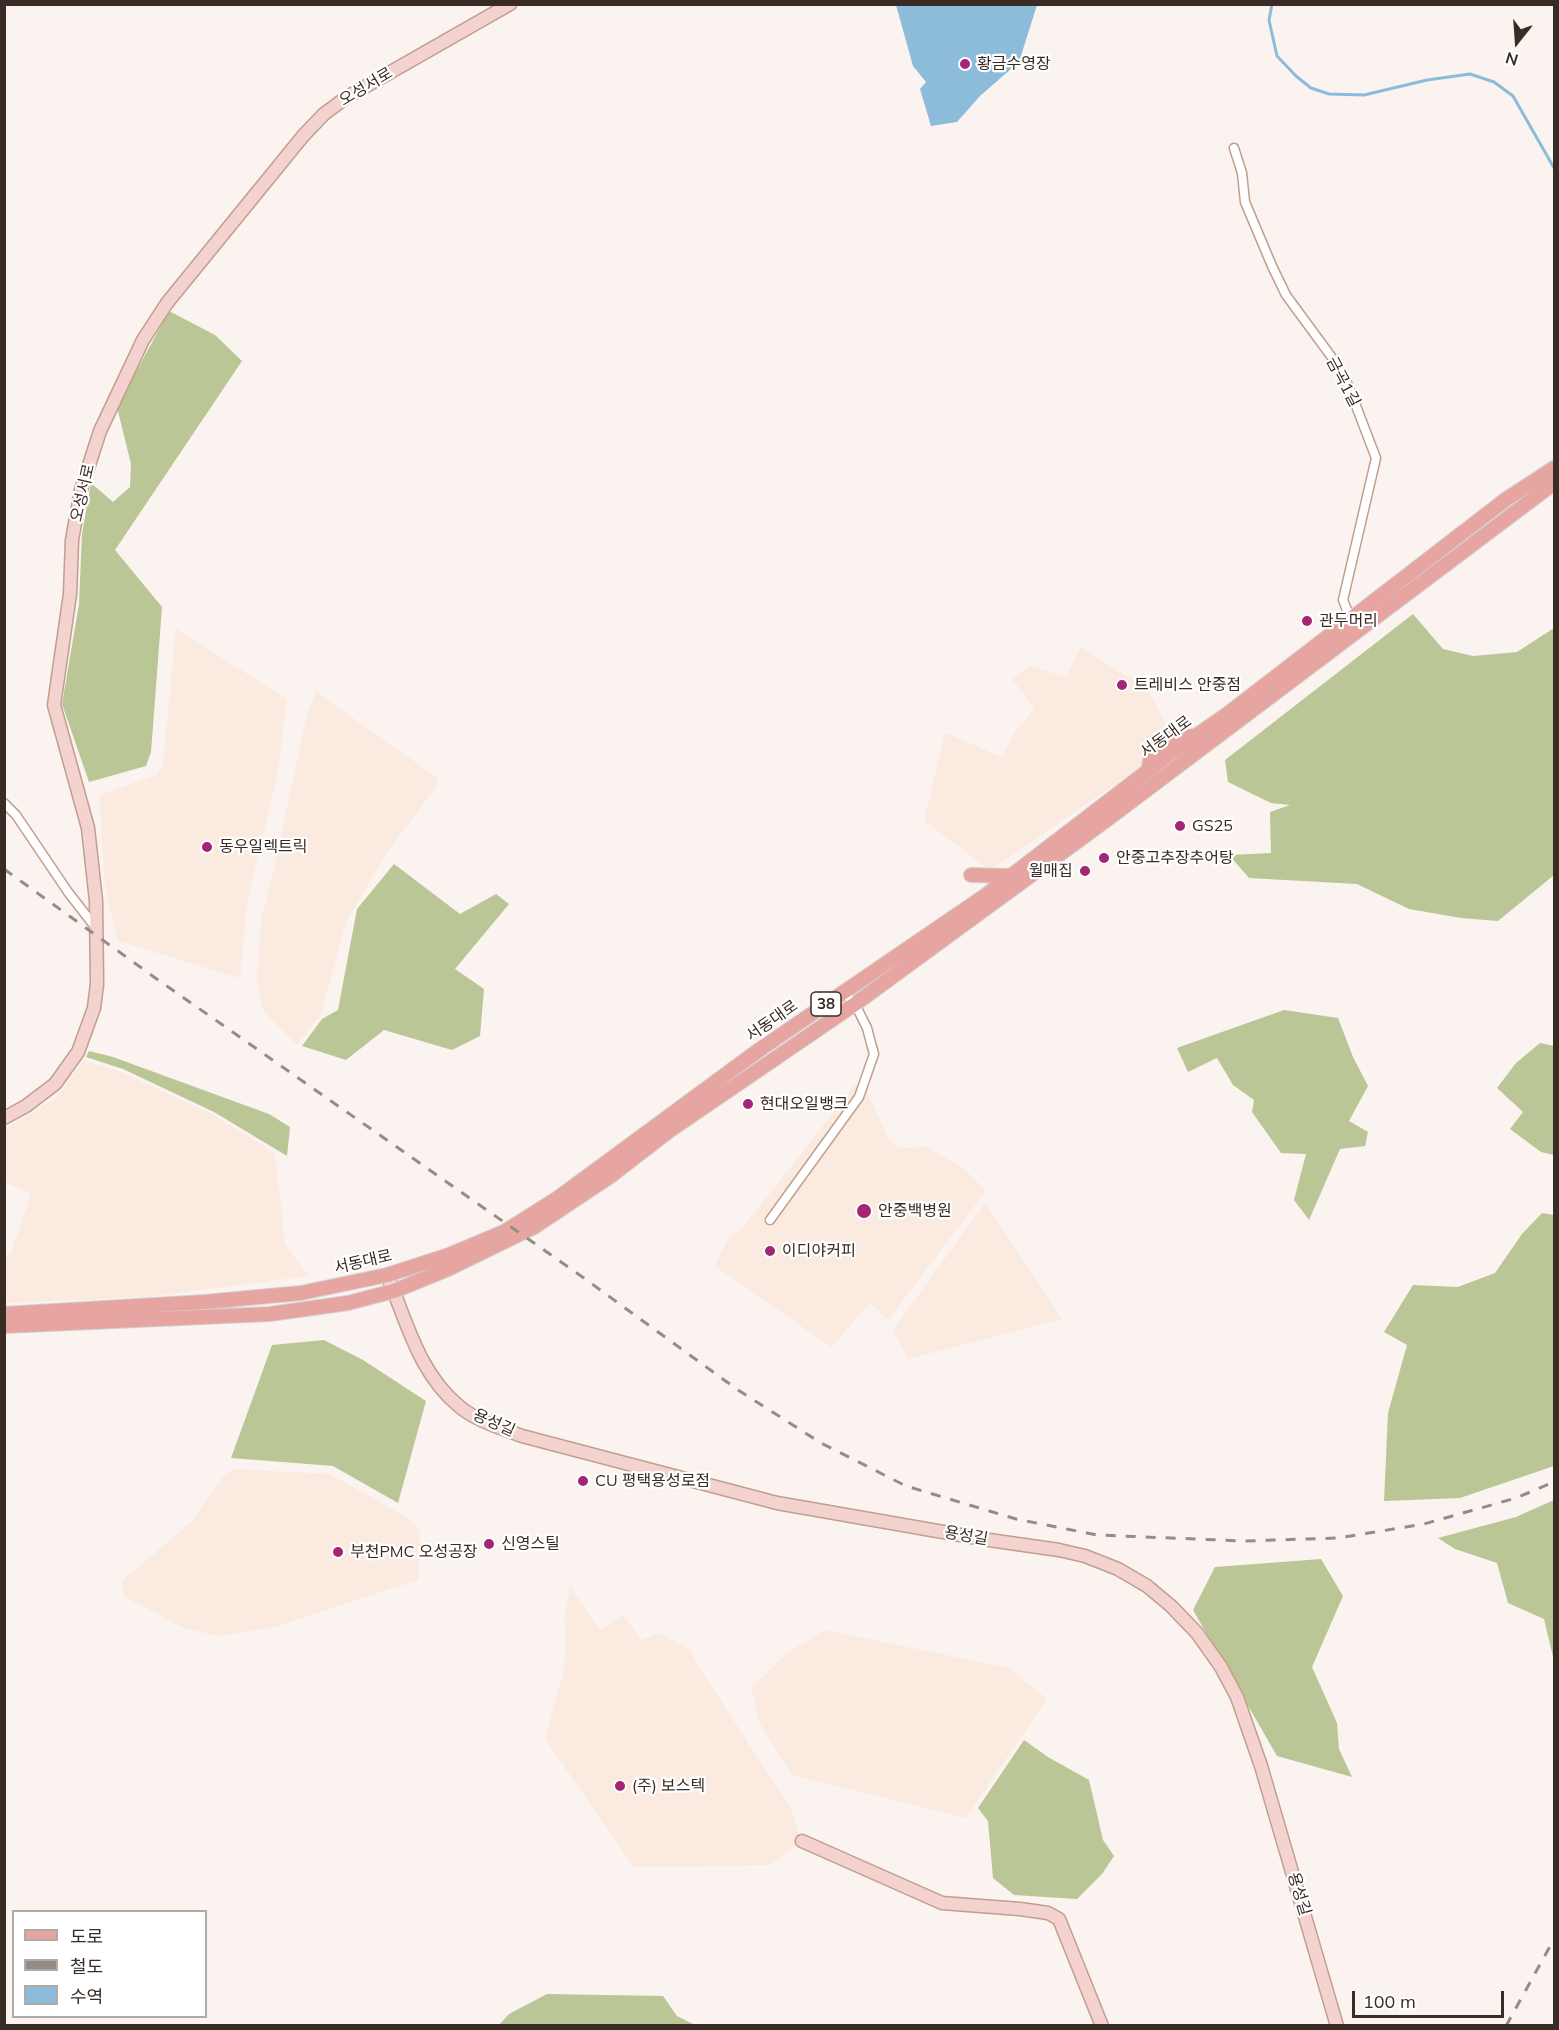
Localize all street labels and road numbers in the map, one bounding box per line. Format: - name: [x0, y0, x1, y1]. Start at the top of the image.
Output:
- street label: 오성서로: [336, 64, 396, 110]
- street label: 금곡1길: [1322, 354, 1364, 410]
- street label: 오성서로: [67, 462, 99, 524]
- street label: 서동대로: [1137, 712, 1195, 762]
- road number: 38: [811, 992, 841, 1016]
- street label: 서동대로: [742, 996, 802, 1046]
- street label: 서동대로: [332, 1246, 394, 1278]
- street label: 용성길: [470, 1405, 518, 1441]
- street label: 용성길: [943, 1523, 989, 1549]
- street label: 용성길: [1283, 1870, 1315, 1918]

